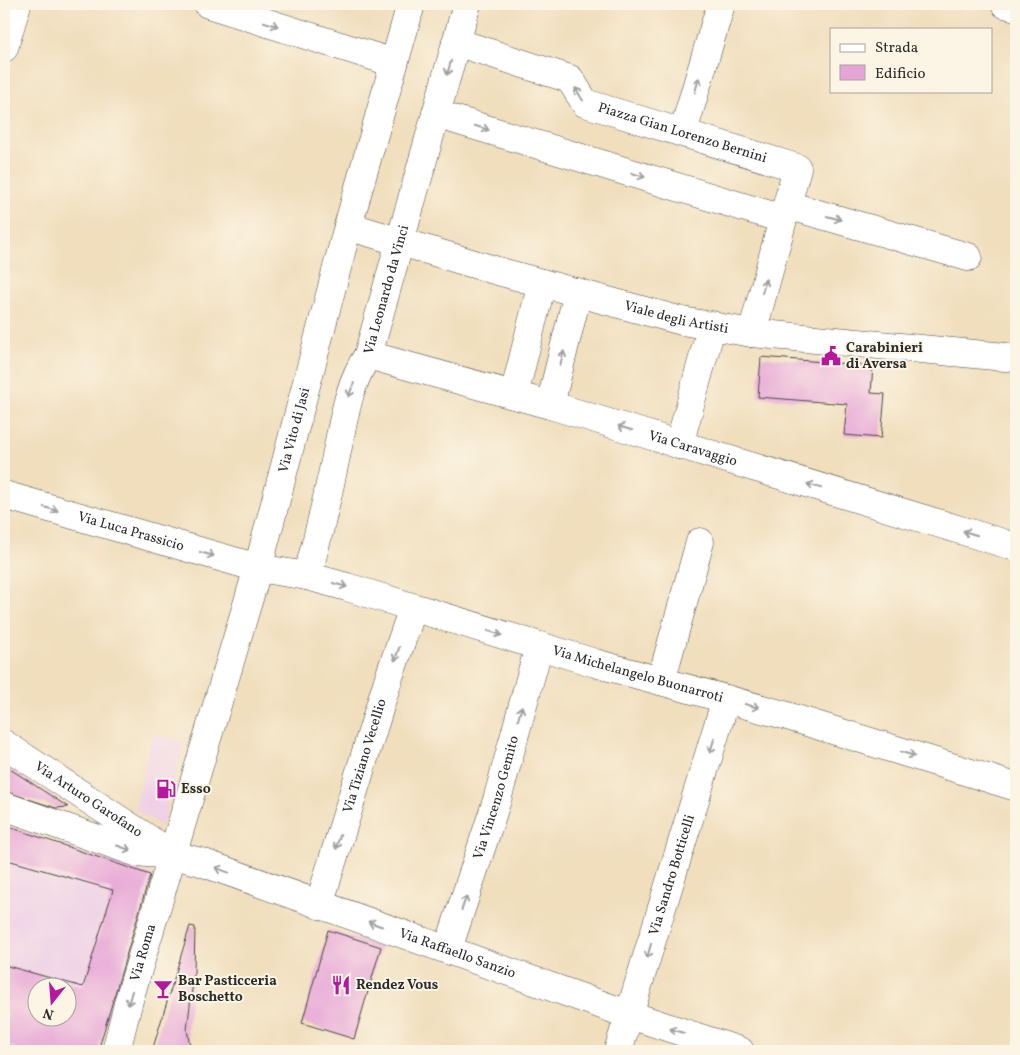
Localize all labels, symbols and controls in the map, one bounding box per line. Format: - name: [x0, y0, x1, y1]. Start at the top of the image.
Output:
- one-way arrow: [263, 19, 279, 29]
- legend: [830, 28, 992, 92]
- text: Strada: [875, 38, 918, 59]
- one-way arrow: [444, 59, 453, 75]
- text: Edificio: [875, 64, 926, 85]
- one-way arrow: [692, 78, 702, 94]
- one-way arrow: [574, 87, 584, 101]
- street label: Piazza Gian Lorenzo Bernini: [596, 98, 769, 168]
- one-way arrow: [474, 124, 490, 134]
- one-way arrow: [630, 171, 646, 181]
- one-way arrow: [825, 214, 841, 224]
- street label: Via Leonardo da Vinci: [359, 223, 414, 357]
- one-way arrow: [760, 278, 770, 294]
- street label: Viale degli Artisti: [622, 296, 730, 338]
- place label: Carabinieri di Aversa: [846, 339, 923, 374]
- public building icon: Carabinieri di Aversa: [820, 345, 842, 367]
- one-way arrow: [557, 350, 567, 366]
- one-way arrow: [346, 382, 355, 397]
- street label: Via Vito di Jasi: [274, 385, 315, 475]
- one-way arrow: [618, 423, 634, 433]
- street label: Via Caravaggio: [646, 426, 739, 471]
- one-way arrow: [807, 480, 823, 490]
- one-way arrow: [42, 504, 58, 514]
- street label: Via Luca Prassicio: [75, 507, 186, 556]
- one-way arrow: [962, 528, 978, 538]
- one-way arrow: [198, 549, 214, 559]
- one-way arrow: [331, 581, 347, 591]
- one-way arrow: [487, 628, 503, 638]
- street label: Via Michelangelo Buonarroti: [550, 641, 725, 707]
- one-way arrow: [392, 646, 401, 661]
- street label: Via Tiziano Vecellio: [338, 696, 391, 815]
- one-way arrow: [744, 702, 760, 712]
- one-way arrow: [515, 706, 525, 722]
- street label: Via Vincenzo Gemito: [469, 734, 524, 862]
- one-way arrow: [706, 737, 716, 753]
- one-way arrow: [899, 749, 915, 759]
- street label: Via Arturo Garofano: [31, 757, 146, 842]
- fuel station icon: Esso: [155, 778, 177, 800]
- place label: Esso: [181, 780, 211, 799]
- street label: Via Sandro Botticelli: [644, 812, 699, 938]
- one-way arrow: [333, 834, 343, 850]
- one-way arrow: [115, 844, 131, 853]
- one-way arrow: [215, 865, 231, 874]
- one-way arrow: [460, 896, 469, 911]
- one-way arrow: [368, 919, 384, 928]
- street label: Via Roma: [126, 922, 161, 984]
- street label: Via Raffaello Sanzio: [396, 924, 518, 983]
- one-way arrow: [644, 943, 654, 959]
- place label: Bar Pasticceria Boschetto: [178, 972, 277, 1007]
- restaurant icon: Rendez Vous: [330, 974, 352, 996]
- place label: Rendez Vous: [356, 976, 438, 995]
- north arrow: [28, 978, 78, 1028]
- bar icon: Bar Pasticceria Boschetto: [152, 978, 174, 1000]
- one-way arrow: [125, 989, 135, 1005]
- text: N: [41, 1002, 56, 1024]
- one-way arrow: [670, 1025, 686, 1035]

